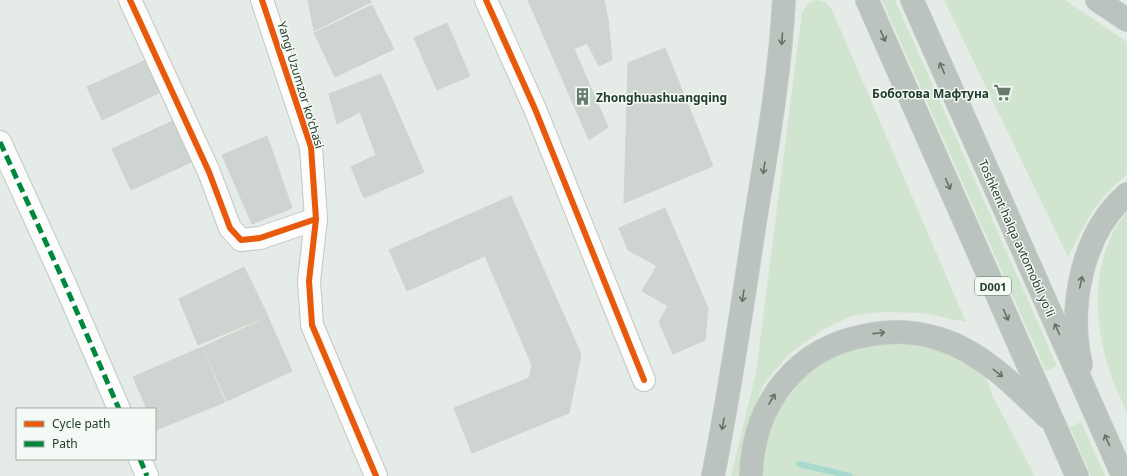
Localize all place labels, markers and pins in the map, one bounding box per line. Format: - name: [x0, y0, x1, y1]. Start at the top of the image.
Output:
- supermarket icon: Боботова Мафтуна: [992, 83, 1012, 103]
- place label: Боботова Мафтуна: [872, 85, 989, 102]
- building icon: Zhonghuashuangqing: [573, 87, 593, 107]
- place label: Zhonghuashuangqing: [596, 89, 727, 106]

